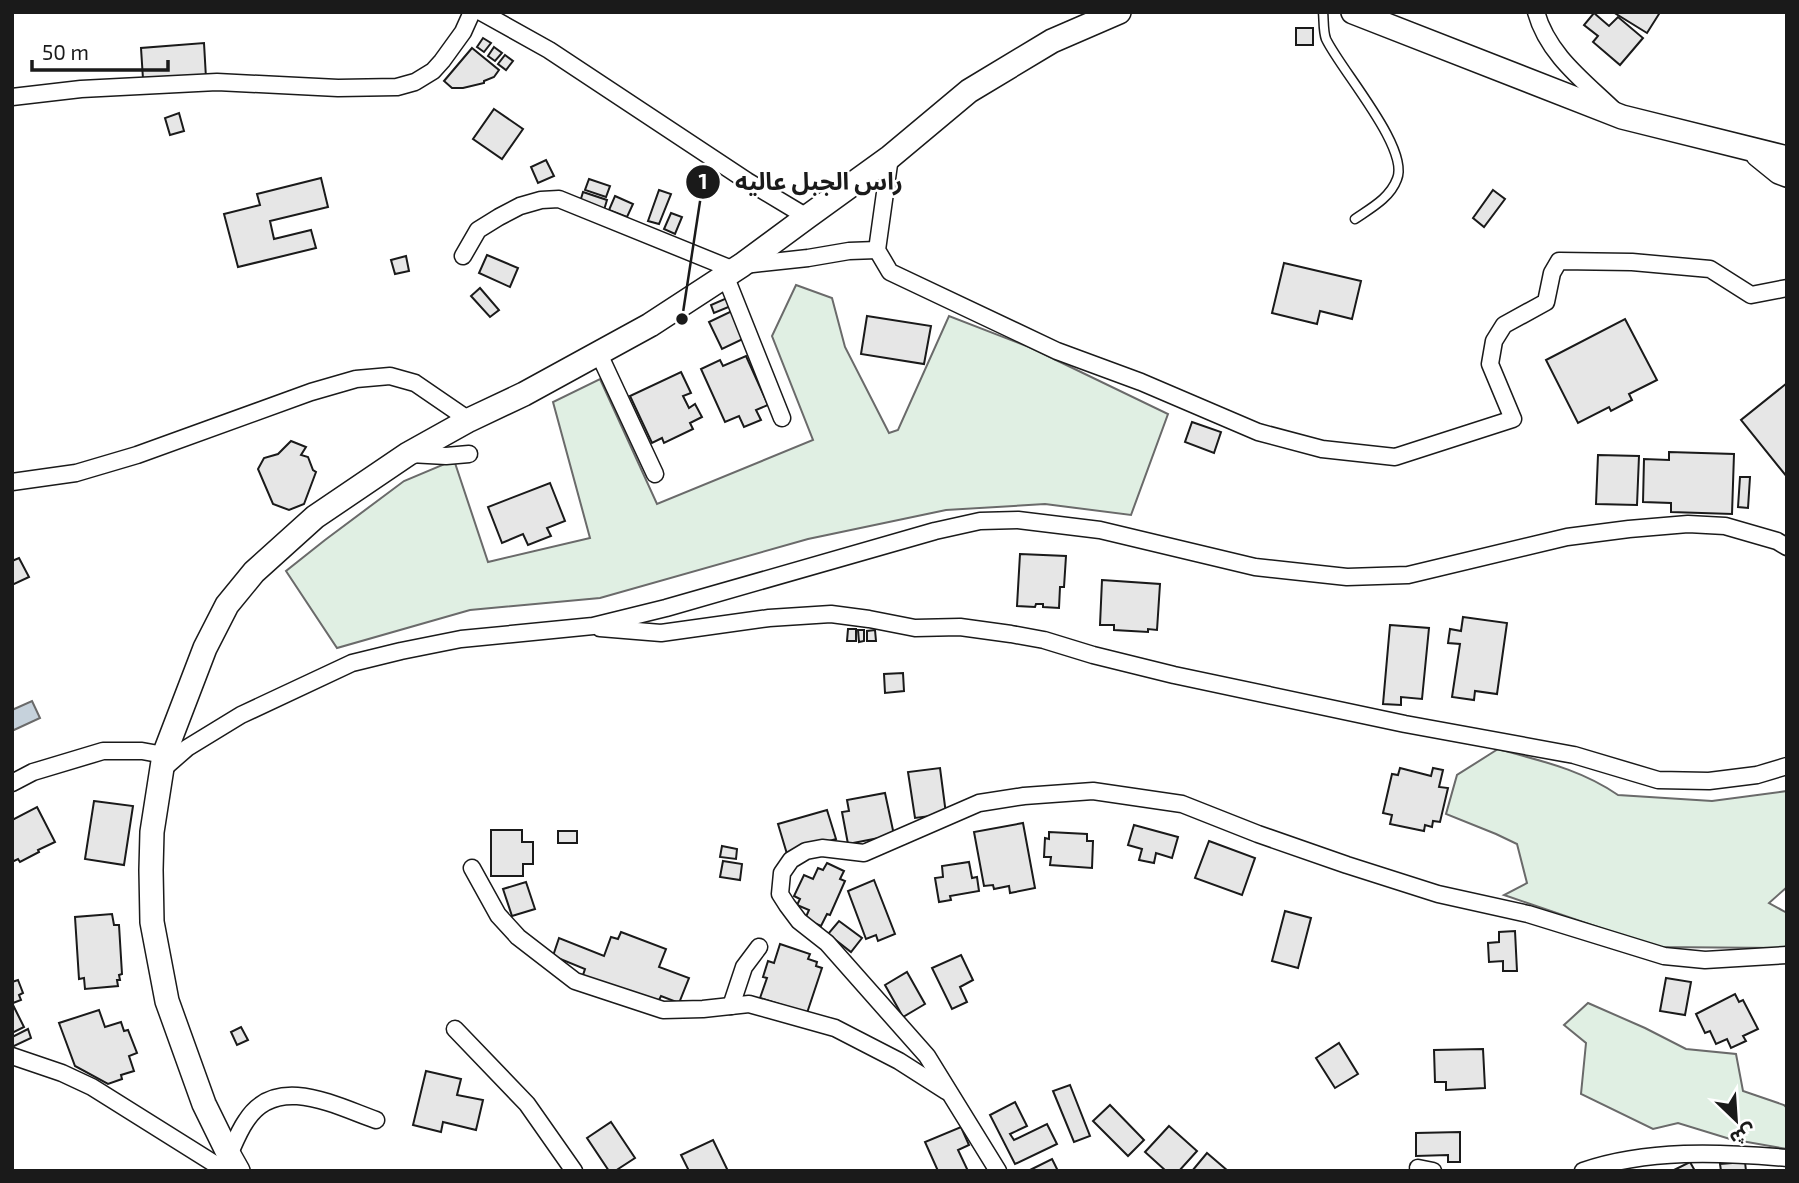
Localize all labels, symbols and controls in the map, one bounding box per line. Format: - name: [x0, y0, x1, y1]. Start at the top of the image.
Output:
- scale bar: [32, 28, 168, 72]
- text: 50 m: [42, 39, 89, 64]
- callout: راس الجبل عاليه: [686, 159, 917, 204]
- text: راس الجبل عاليه: [735, 166, 903, 196]
- text: 1: [698, 168, 708, 193]
- north arrow: [1701, 1085, 1771, 1155]
- text: ش: [1727, 1120, 1760, 1152]

